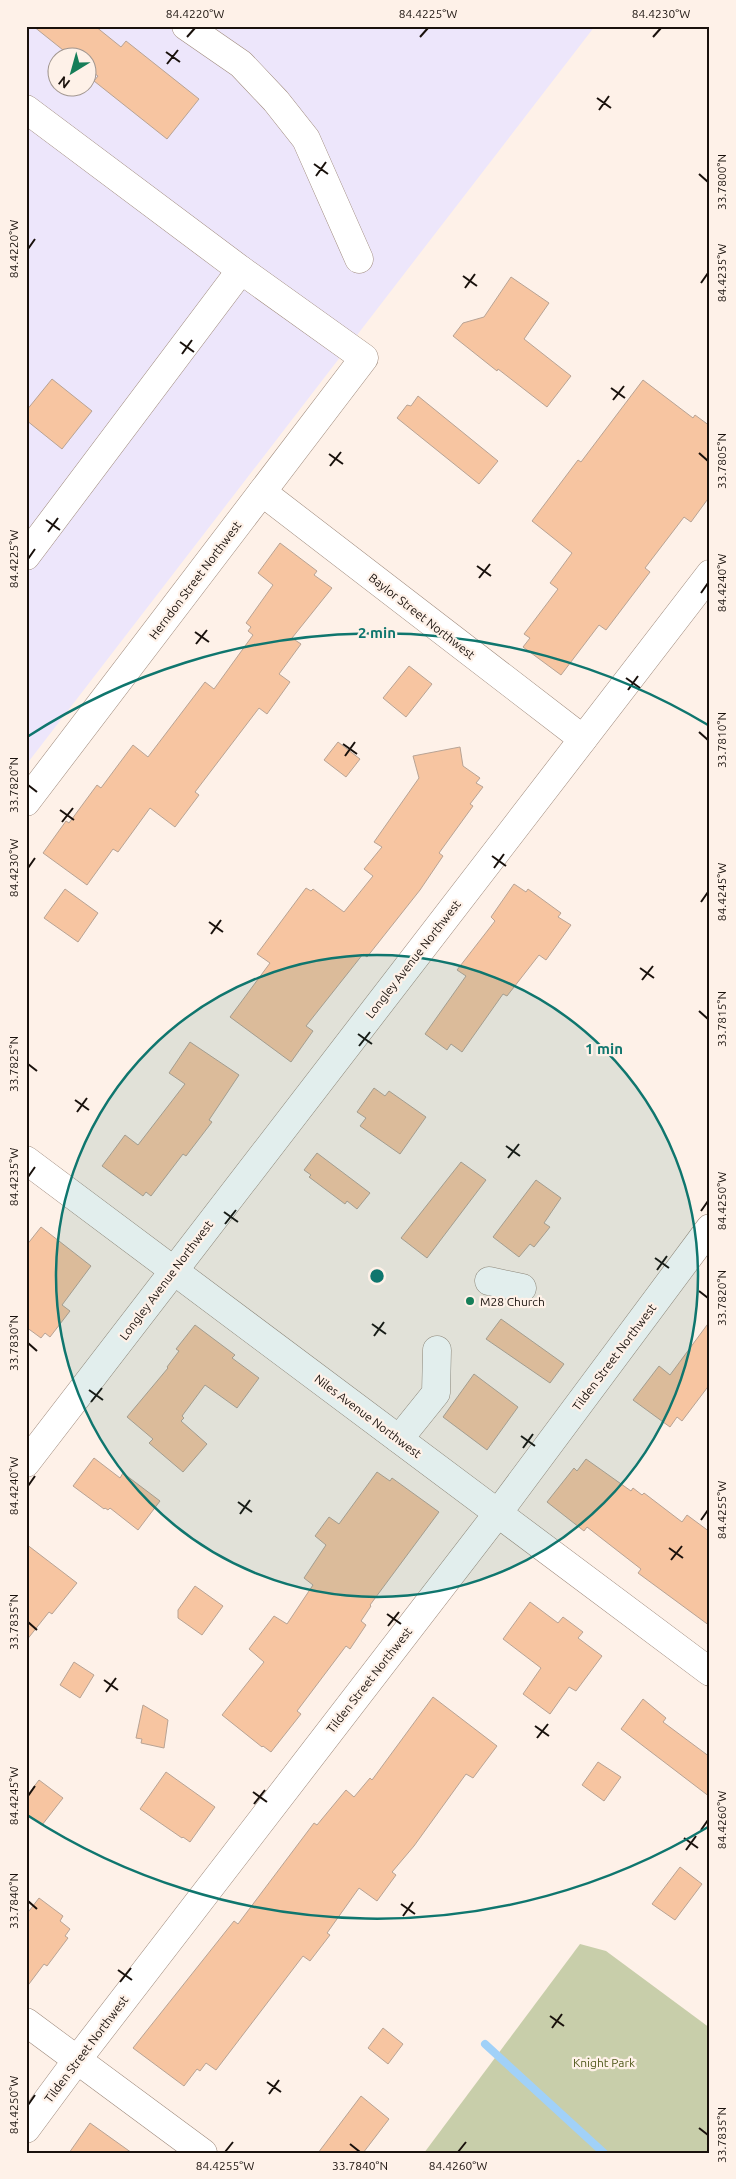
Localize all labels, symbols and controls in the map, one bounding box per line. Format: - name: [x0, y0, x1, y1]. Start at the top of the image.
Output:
- text: 84.4220°W: [166, 7, 224, 20]
- text: 84.4225°W: [399, 7, 457, 20]
- text: 84.4230°W: [632, 7, 690, 20]
- north arrow: [48, 48, 98, 98]
- text: N: [55, 73, 73, 92]
- text: 33.7800°N: [715, 154, 728, 210]
- text: 84.4220°W: [7, 220, 20, 278]
- text: 84.4235°W: [715, 244, 728, 302]
- text: 33.7805°N: [715, 433, 728, 489]
- street label: Herndon Street Northwest: [147, 518, 244, 641]
- text: 84.4225°W: [7, 530, 20, 588]
- text: 84.4240°W: [715, 554, 728, 612]
- street label: Baylor Street Northwest: [366, 571, 478, 662]
- text: 2 min: [358, 624, 396, 641]
- text: 33.7810°N: [715, 712, 728, 768]
- text: 33.7820°N: [7, 757, 20, 813]
- text: 84.4230°W: [7, 839, 20, 897]
- text: 84.4245°W: [715, 863, 728, 921]
- street label: Longley Avenue Northwest: [363, 897, 463, 1020]
- text: 33.7815°N: [715, 991, 728, 1047]
- text: 33.7825°N: [7, 1036, 20, 1092]
- text: 1 min: [585, 1040, 623, 1057]
- text: 84.4235°W: [7, 1148, 20, 1206]
- text: 84.4250°W: [715, 1172, 728, 1230]
- street label: Longley Avenue Northwest: [117, 1218, 215, 1342]
- centre of rings: [368, 1267, 386, 1285]
- text: 33.7820°N: [715, 1270, 728, 1326]
- marker: M28 Church: [464, 1295, 476, 1307]
- place label: M28 Church: [480, 1295, 545, 1308]
- street label: Tilden Street Northwest: [570, 1301, 658, 1413]
- text: 33.7830°N: [7, 1315, 20, 1371]
- street label: Niles Avenue Northwest: [312, 1372, 424, 1460]
- text: 84.4240°W: [7, 1457, 20, 1515]
- text: 84.4255°W: [715, 1481, 728, 1539]
- text: 33.7835°N: [7, 1594, 20, 1650]
- street label: Tilden Street Northwest: [324, 1625, 414, 1735]
- text: 84.4245°W: [7, 1767, 20, 1825]
- text: 84.4260°W: [715, 1791, 728, 1849]
- text: 33.7840°N: [7, 1873, 20, 1929]
- street label: Tilden Street Northwest: [42, 1993, 130, 2105]
- park label: Knight Park: [573, 2056, 635, 2069]
- text: 84.4250°W: [7, 2076, 20, 2134]
- text: 33.7835°N: [715, 2107, 728, 2163]
- text: 84.4255°W: [196, 2159, 254, 2172]
- text: 33.7840°N: [332, 2159, 388, 2172]
- text: 84.4260°W: [429, 2159, 487, 2172]

